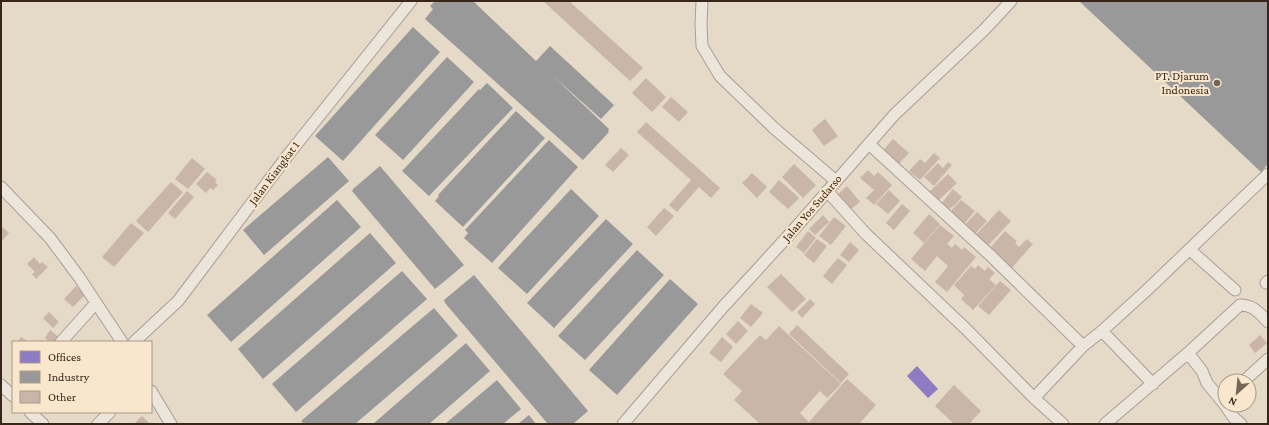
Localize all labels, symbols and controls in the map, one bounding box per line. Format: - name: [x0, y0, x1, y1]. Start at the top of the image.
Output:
- place label: PT. Djarum Indonesia: [1155, 69, 1209, 97]
- marker: PT. Djarum Indonesia: [1212, 78, 1222, 88]
- street label: Jalan Kiangkat 1: [245, 139, 302, 208]
- street label: Jalan Yos Sudarso: [779, 172, 845, 245]
- legend: [12, 341, 152, 413]
- text: Offices: [48, 350, 81, 364]
- text: Industry: [48, 370, 90, 384]
- north arrow: [1217, 373, 1257, 413]
- text: Other: [48, 390, 77, 404]
- text: N: [1226, 395, 1239, 409]

